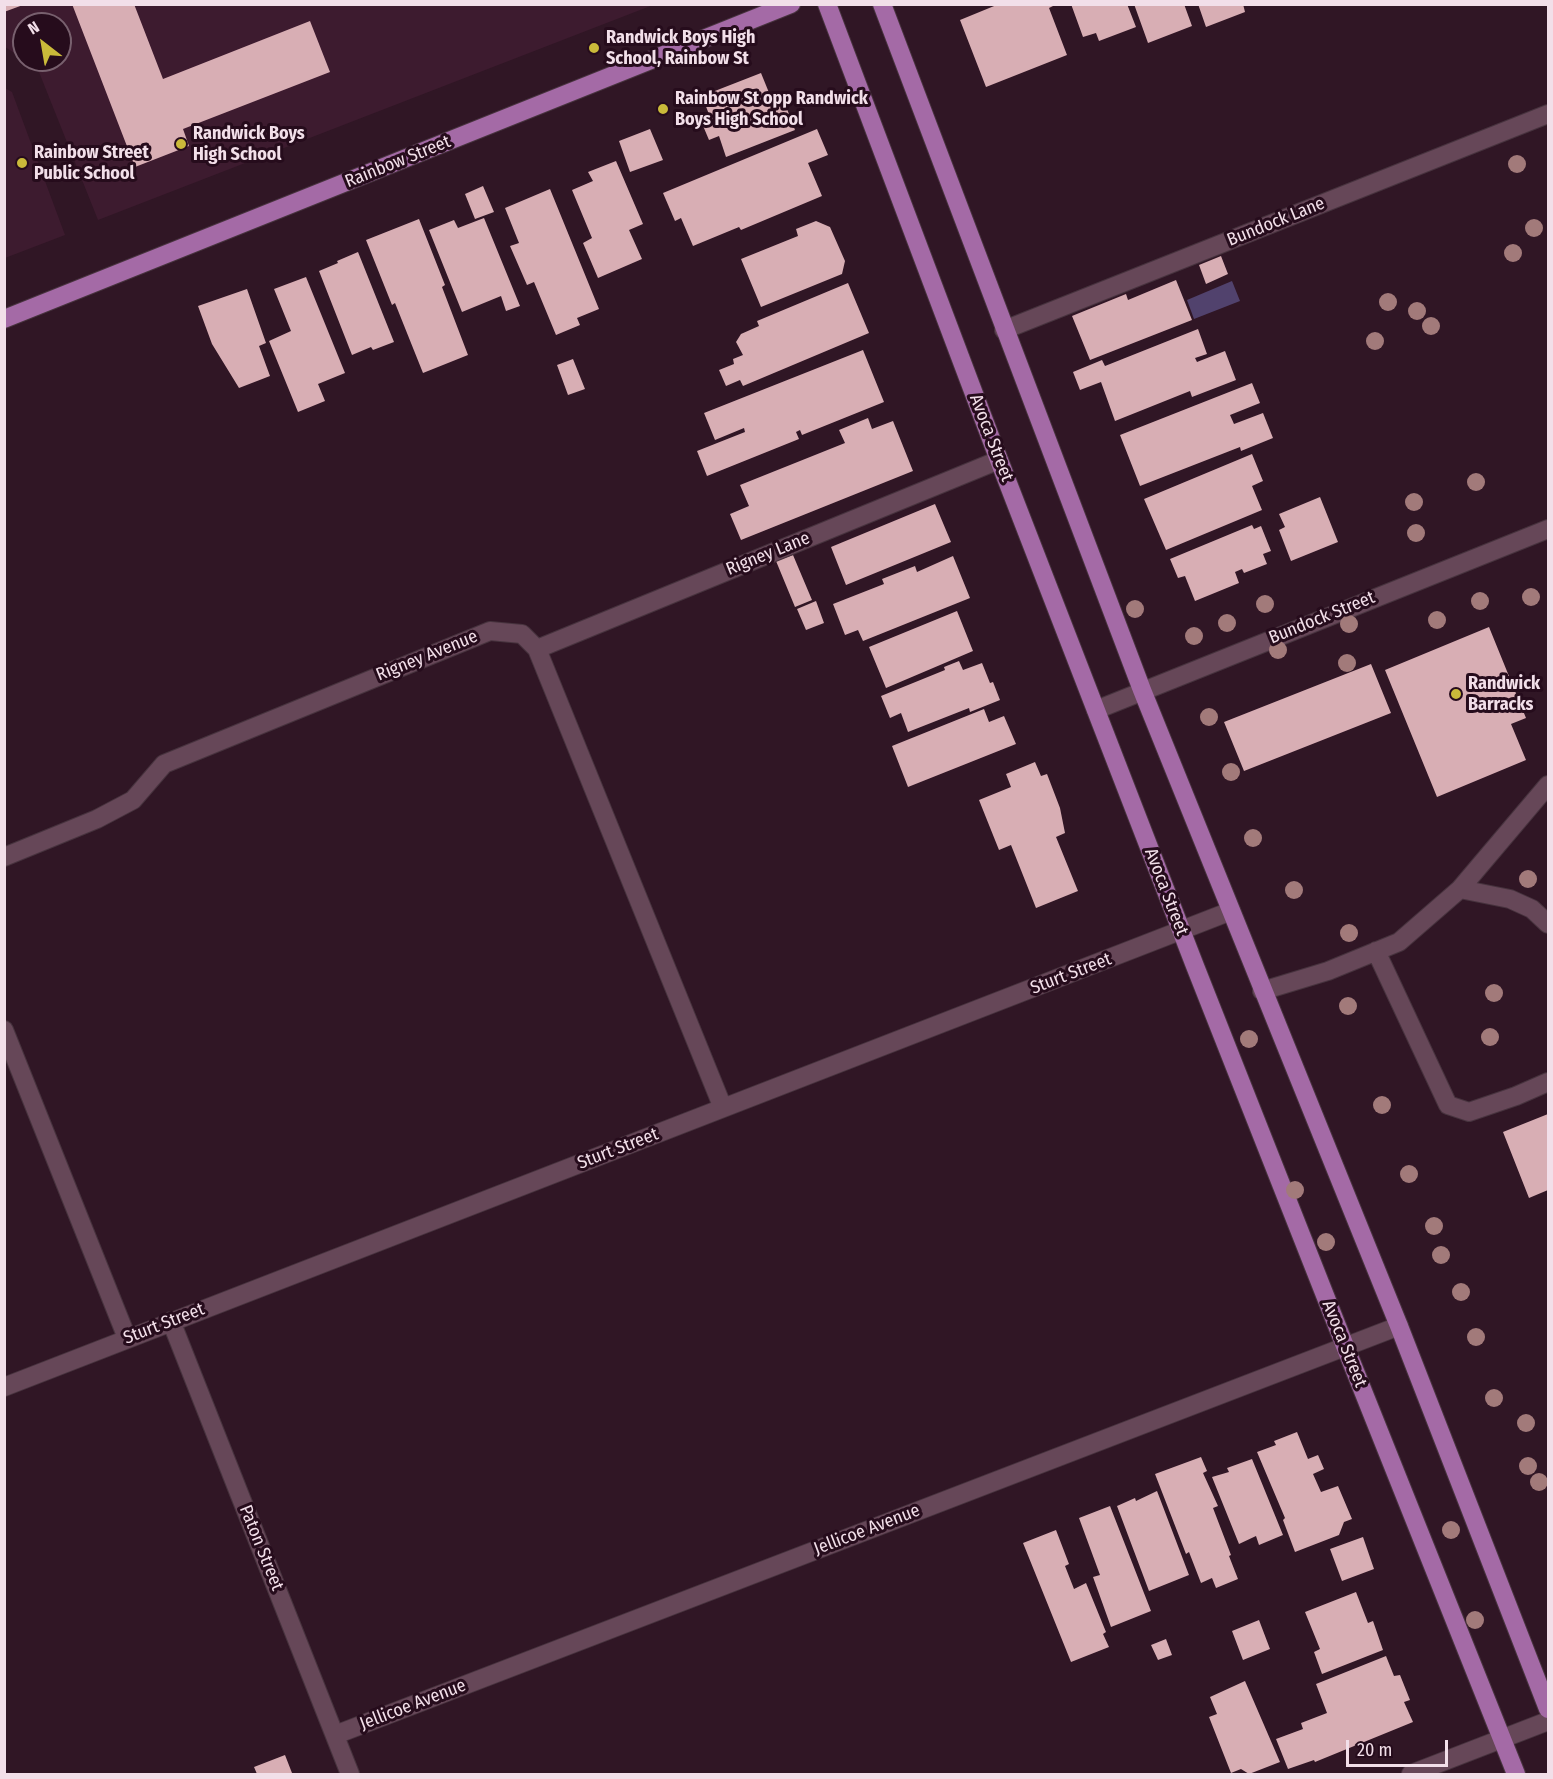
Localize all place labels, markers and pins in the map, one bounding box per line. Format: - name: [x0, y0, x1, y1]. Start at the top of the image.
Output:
- place label: Randwick Boys High School, Rainbow St: [606, 27, 755, 70]
- marker: Randwick Boys High School, Rainbow St: [587, 41, 601, 55]
- place label: Rainbow St opp Randwick Boys High School: [675, 88, 868, 130]
- marker: Rainbow St opp Randwick Boys High School: [656, 102, 670, 116]
- place label: Randwick Boys High School: [193, 123, 305, 166]
- marker: Randwick Boys High School: [174, 137, 188, 151]
- place label: Rainbow Street Public School: [34, 142, 149, 184]
- marker: Rainbow Street Public School: [15, 156, 29, 170]
- place label: Randwick Barracks: [1468, 673, 1540, 716]
- marker: Randwick Barracks: [1449, 687, 1463, 701]

